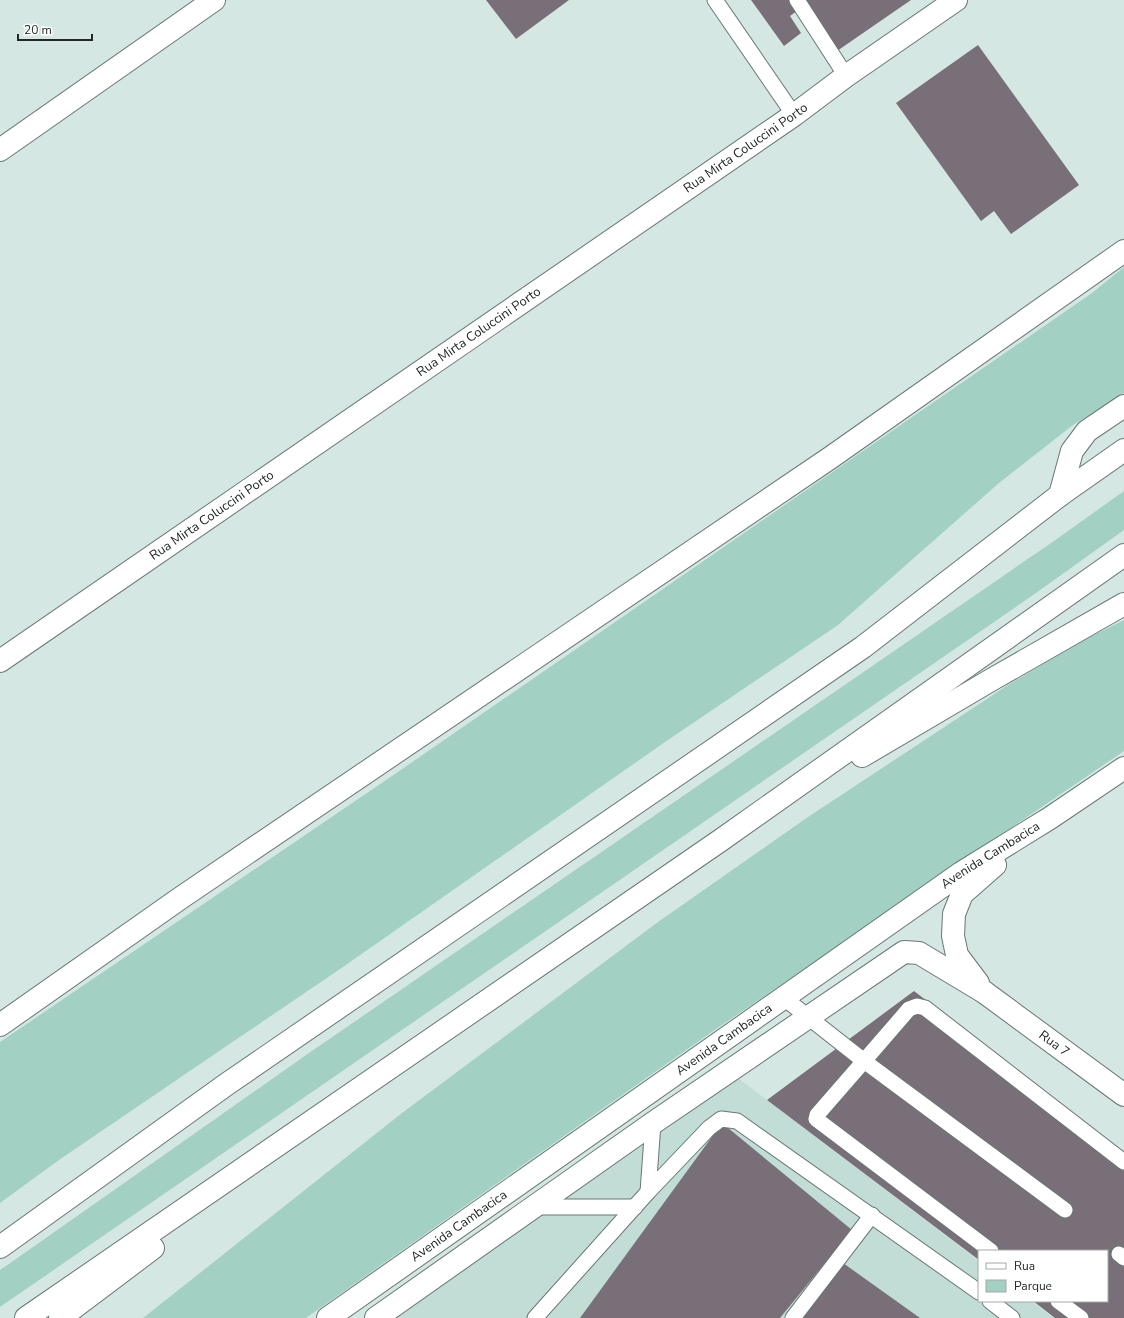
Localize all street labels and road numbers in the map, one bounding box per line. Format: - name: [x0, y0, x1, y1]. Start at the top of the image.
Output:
- street label: Rua Mirta Coluccini Porto: [680, 99, 812, 197]
- street label: Rua Mirta Coluccini Porto: [413, 283, 545, 381]
- street label: Rua Mirta Coluccini Porto: [146, 466, 278, 565]
- street label: Avenida Cambacica: [937, 817, 1043, 893]
- street label: Avenida Cambacica: [672, 1000, 776, 1080]
- street label: Rua 7: [1035, 1026, 1073, 1061]
- street label: Avenida Cambacica: [407, 1186, 511, 1266]

